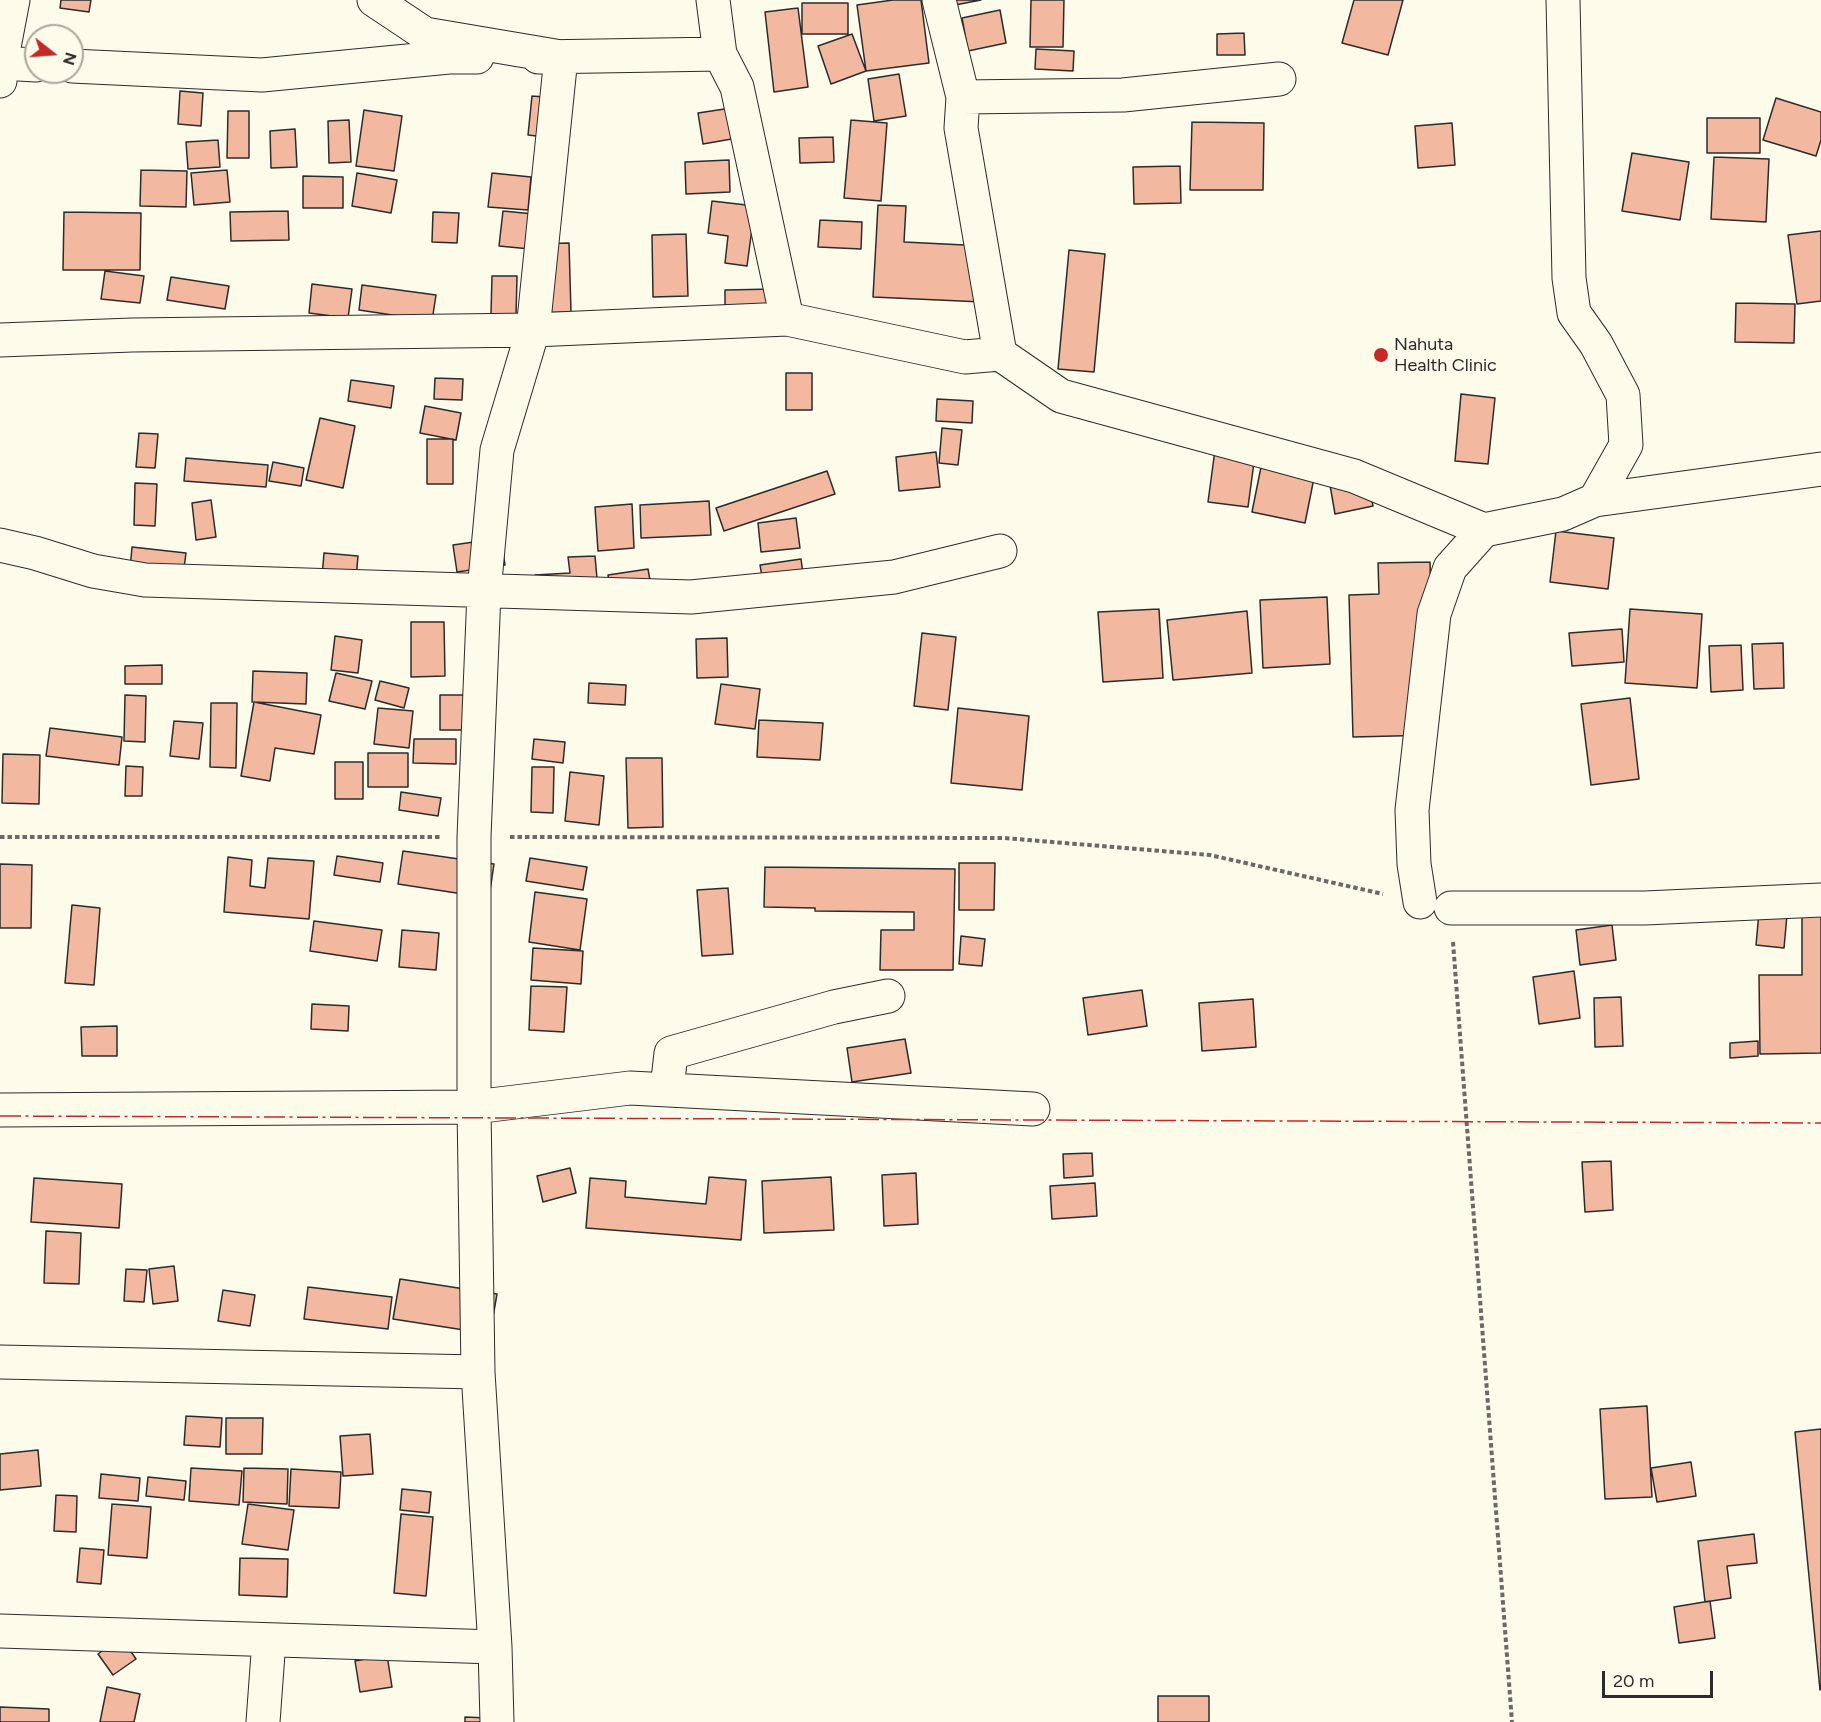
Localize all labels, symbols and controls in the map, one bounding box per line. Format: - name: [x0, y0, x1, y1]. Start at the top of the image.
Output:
- north arrow: [24, 24, 84, 84]
- text: N: [59, 50, 81, 68]
- place label: Nahuta Health Clinic: [1394, 334, 1497, 376]
- marker: Nahuta Health Clinic: [1372, 346, 1390, 364]
- scale bar: [1605, 1659, 1716, 1697]
- text: 20 m: [1613, 1670, 1654, 1692]

